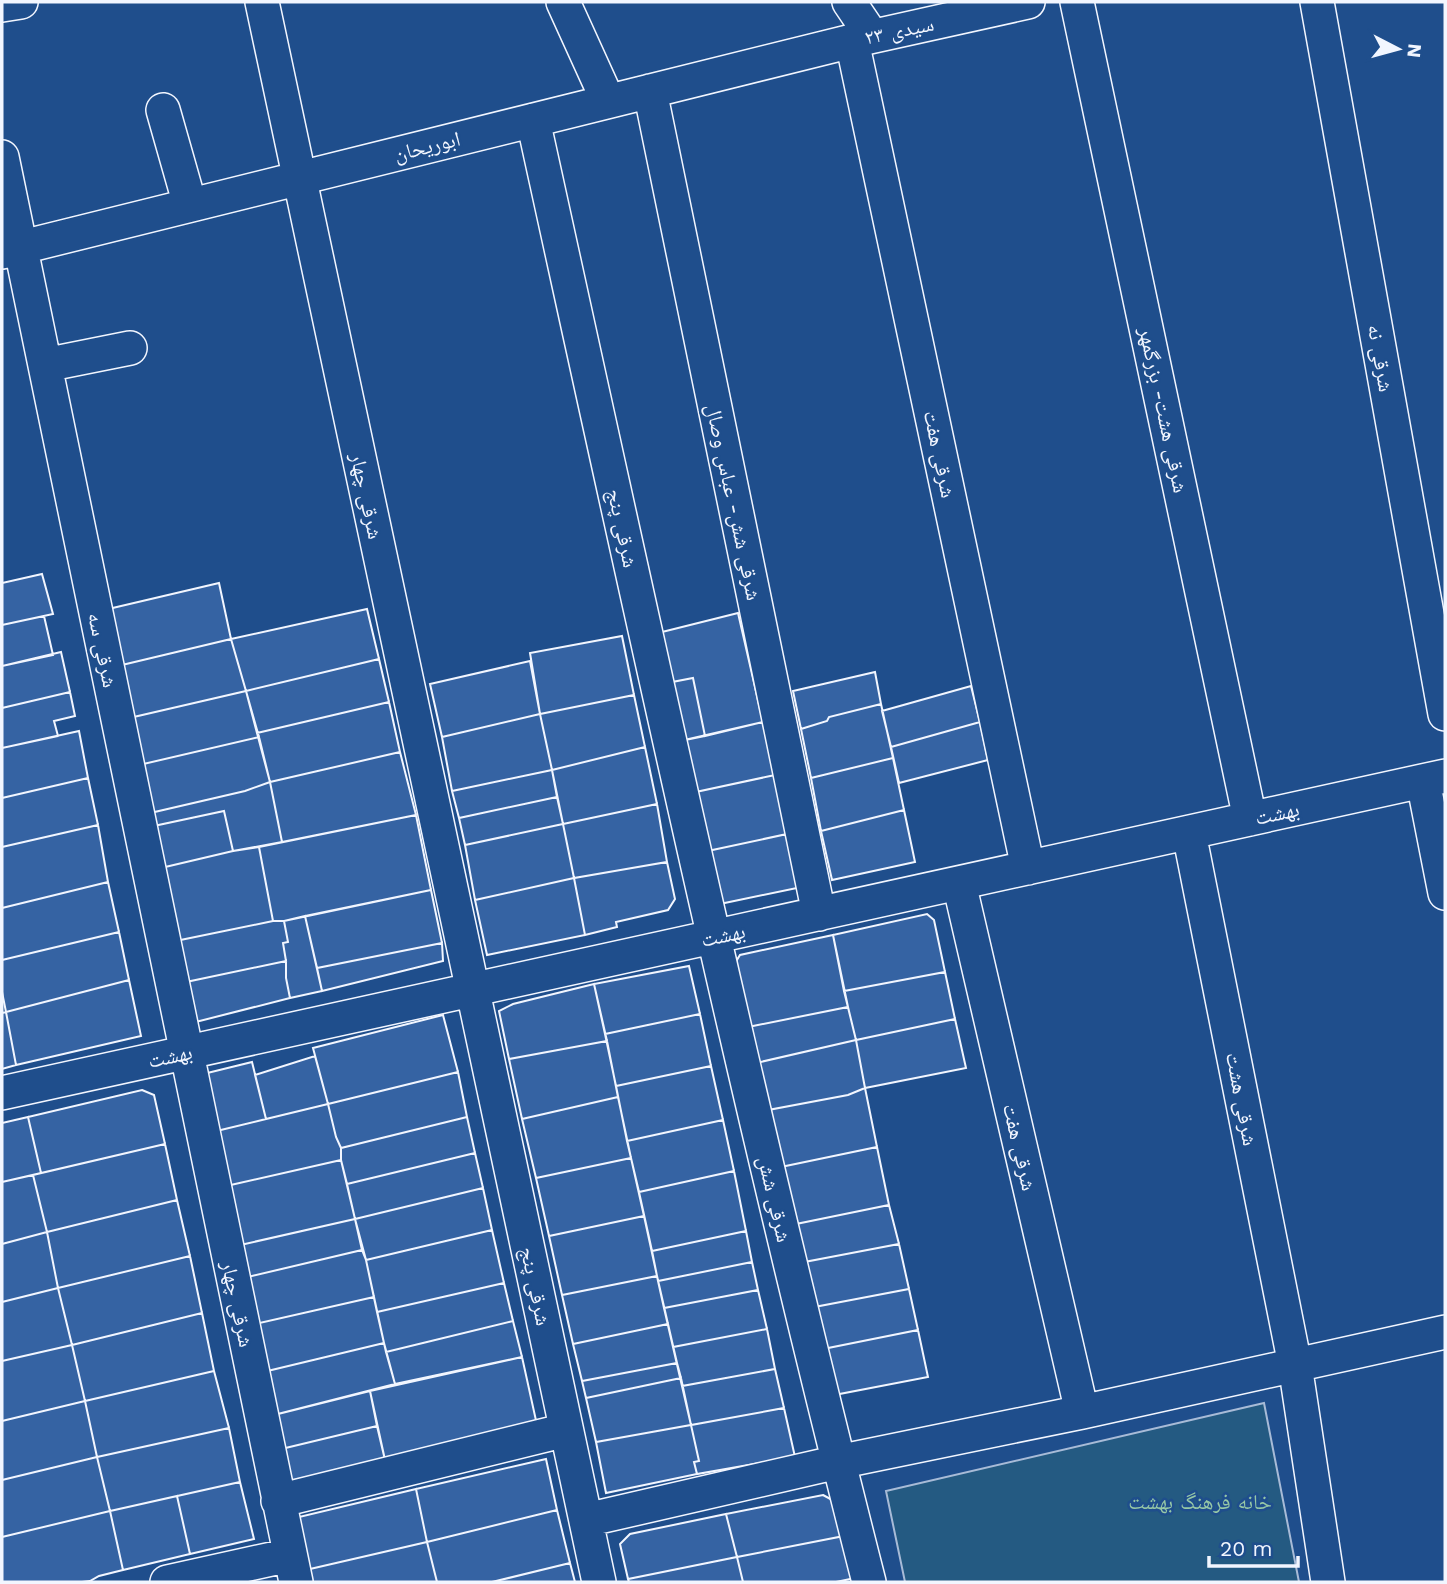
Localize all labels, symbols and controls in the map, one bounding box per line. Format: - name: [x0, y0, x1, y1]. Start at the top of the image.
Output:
- street label: سیدی ۲۳: [862, 10, 936, 50]
- north arrow: [1363, 14, 1433, 84]
- text: N: [1402, 43, 1427, 59]
- street label: ابوریحان: [391, 126, 463, 166]
- street label: شرقی نه: [1362, 322, 1399, 394]
- street label: شرقی هشت- بزرگمهر: [1133, 324, 1194, 495]
- street label: شرقی شش- عباس وصال: [700, 401, 767, 603]
- street label: شرقی هفت: [918, 408, 961, 500]
- street label: شرقی چهار: [344, 450, 388, 542]
- street label: شرقی پنج: [601, 486, 644, 570]
- street label: شرقی سه: [82, 610, 123, 690]
- street label: بهشت: [1252, 796, 1302, 830]
- street label: بهشت: [698, 918, 748, 952]
- street label: بهشت: [145, 1039, 195, 1073]
- street label: شرقی هشت: [1220, 1050, 1263, 1148]
- street label: شرقی هفت: [997, 1101, 1042, 1193]
- street label: شرقی شش: [752, 1153, 797, 1245]
- street label: شرقی پنج: [514, 1244, 557, 1328]
- street label: شرقی چهار: [215, 1258, 259, 1350]
- park label: خانه فرهنگ بهشت: [1128, 1489, 1272, 1514]
- scale bar: [1209, 1524, 1298, 1568]
- text: 20 m: [1220, 1536, 1272, 1561]

